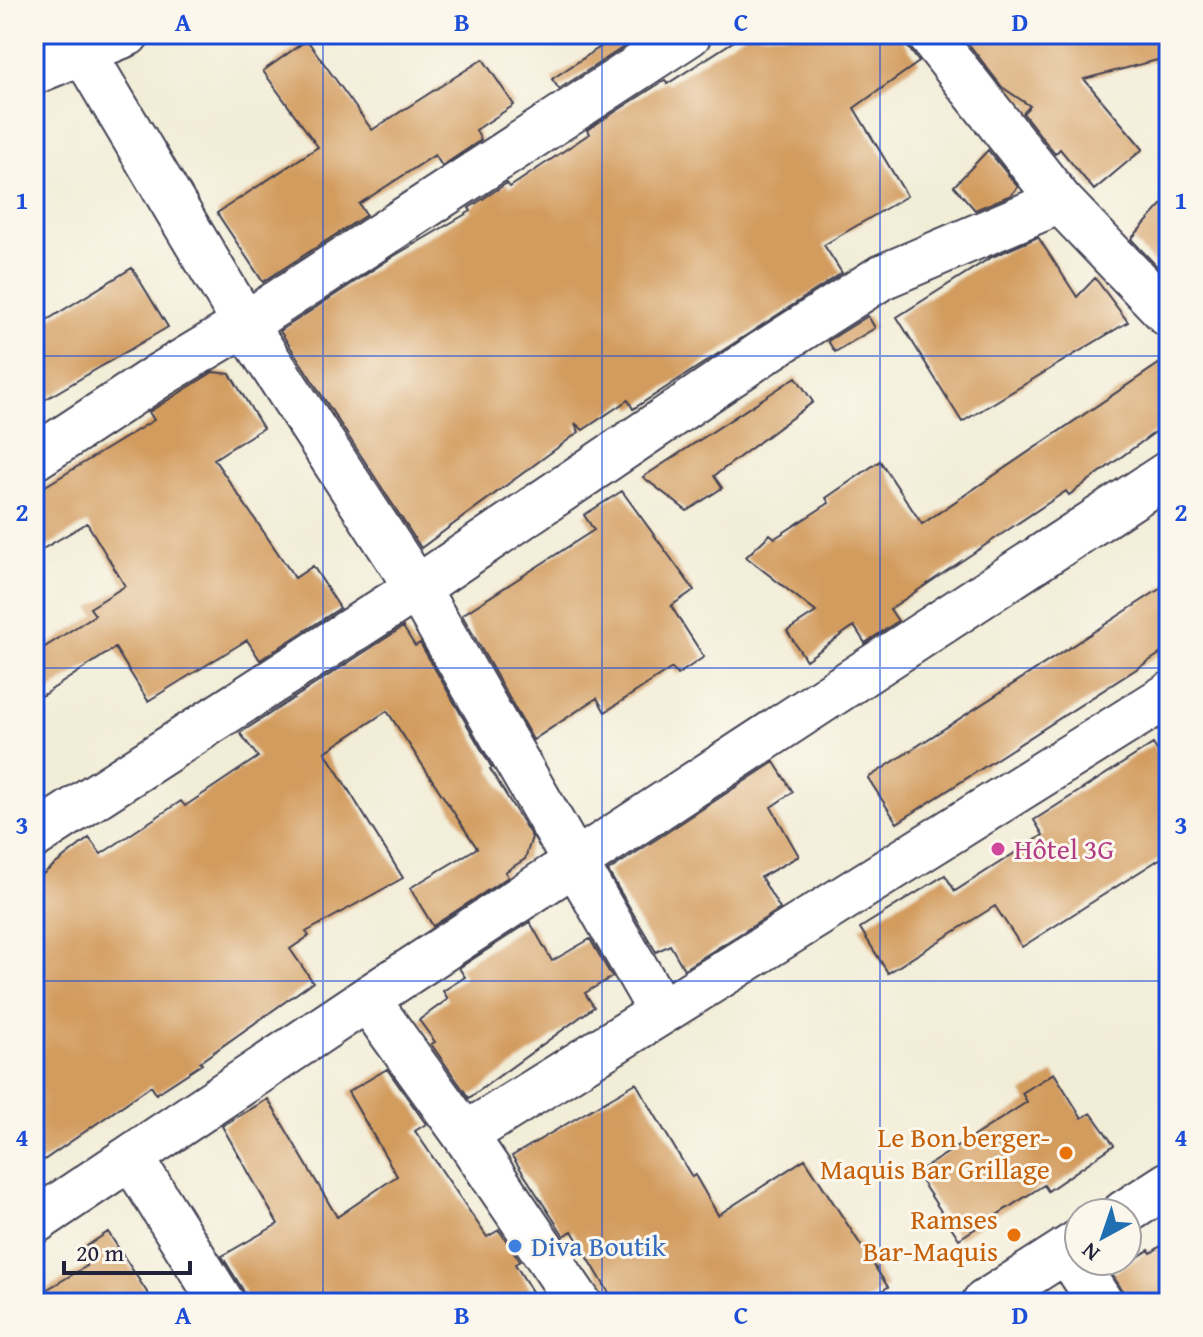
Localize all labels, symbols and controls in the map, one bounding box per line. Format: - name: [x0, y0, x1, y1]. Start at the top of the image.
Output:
- text: A: [175, 2, 192, 41]
- text: B: [454, 2, 470, 41]
- text: C: [734, 2, 748, 41]
- text: D: [1012, 2, 1028, 41]
- text: 1: [15, 180, 29, 219]
- text: 1: [1174, 180, 1188, 219]
- text: 2: [15, 492, 29, 531]
- text: 2: [1174, 492, 1188, 531]
- text: 3: [15, 805, 29, 844]
- text: 3: [1174, 805, 1188, 844]
- place label: Hôtel 3G: [1014, 828, 1114, 869]
- marker: Hôtel 3G: [989, 840, 1007, 858]
- place label: Le Bon berger- Maquis Bar Grillage: [820, 1116, 1050, 1189]
- text: 4: [15, 1117, 29, 1156]
- text: 4: [1174, 1117, 1188, 1156]
- marker: Le Bon berger- Maquis Bar Grillage: [1057, 1144, 1075, 1162]
- north arrow: [1063, 1197, 1143, 1277]
- place label: Ramses Bar-Maquis: [863, 1198, 998, 1271]
- scale bar: [64, 1225, 190, 1275]
- place label: Diva Boutik: [531, 1225, 667, 1266]
- marker: Ramses Bar-Maquis: [1005, 1226, 1023, 1244]
- text: 20 m: [76, 1235, 124, 1270]
- text: N: [1074, 1235, 1106, 1269]
- marker: Diva Boutik: [506, 1237, 524, 1255]
- text: A: [175, 1295, 192, 1334]
- text: B: [454, 1295, 470, 1334]
- text: C: [734, 1295, 748, 1334]
- text: D: [1012, 1295, 1028, 1334]

